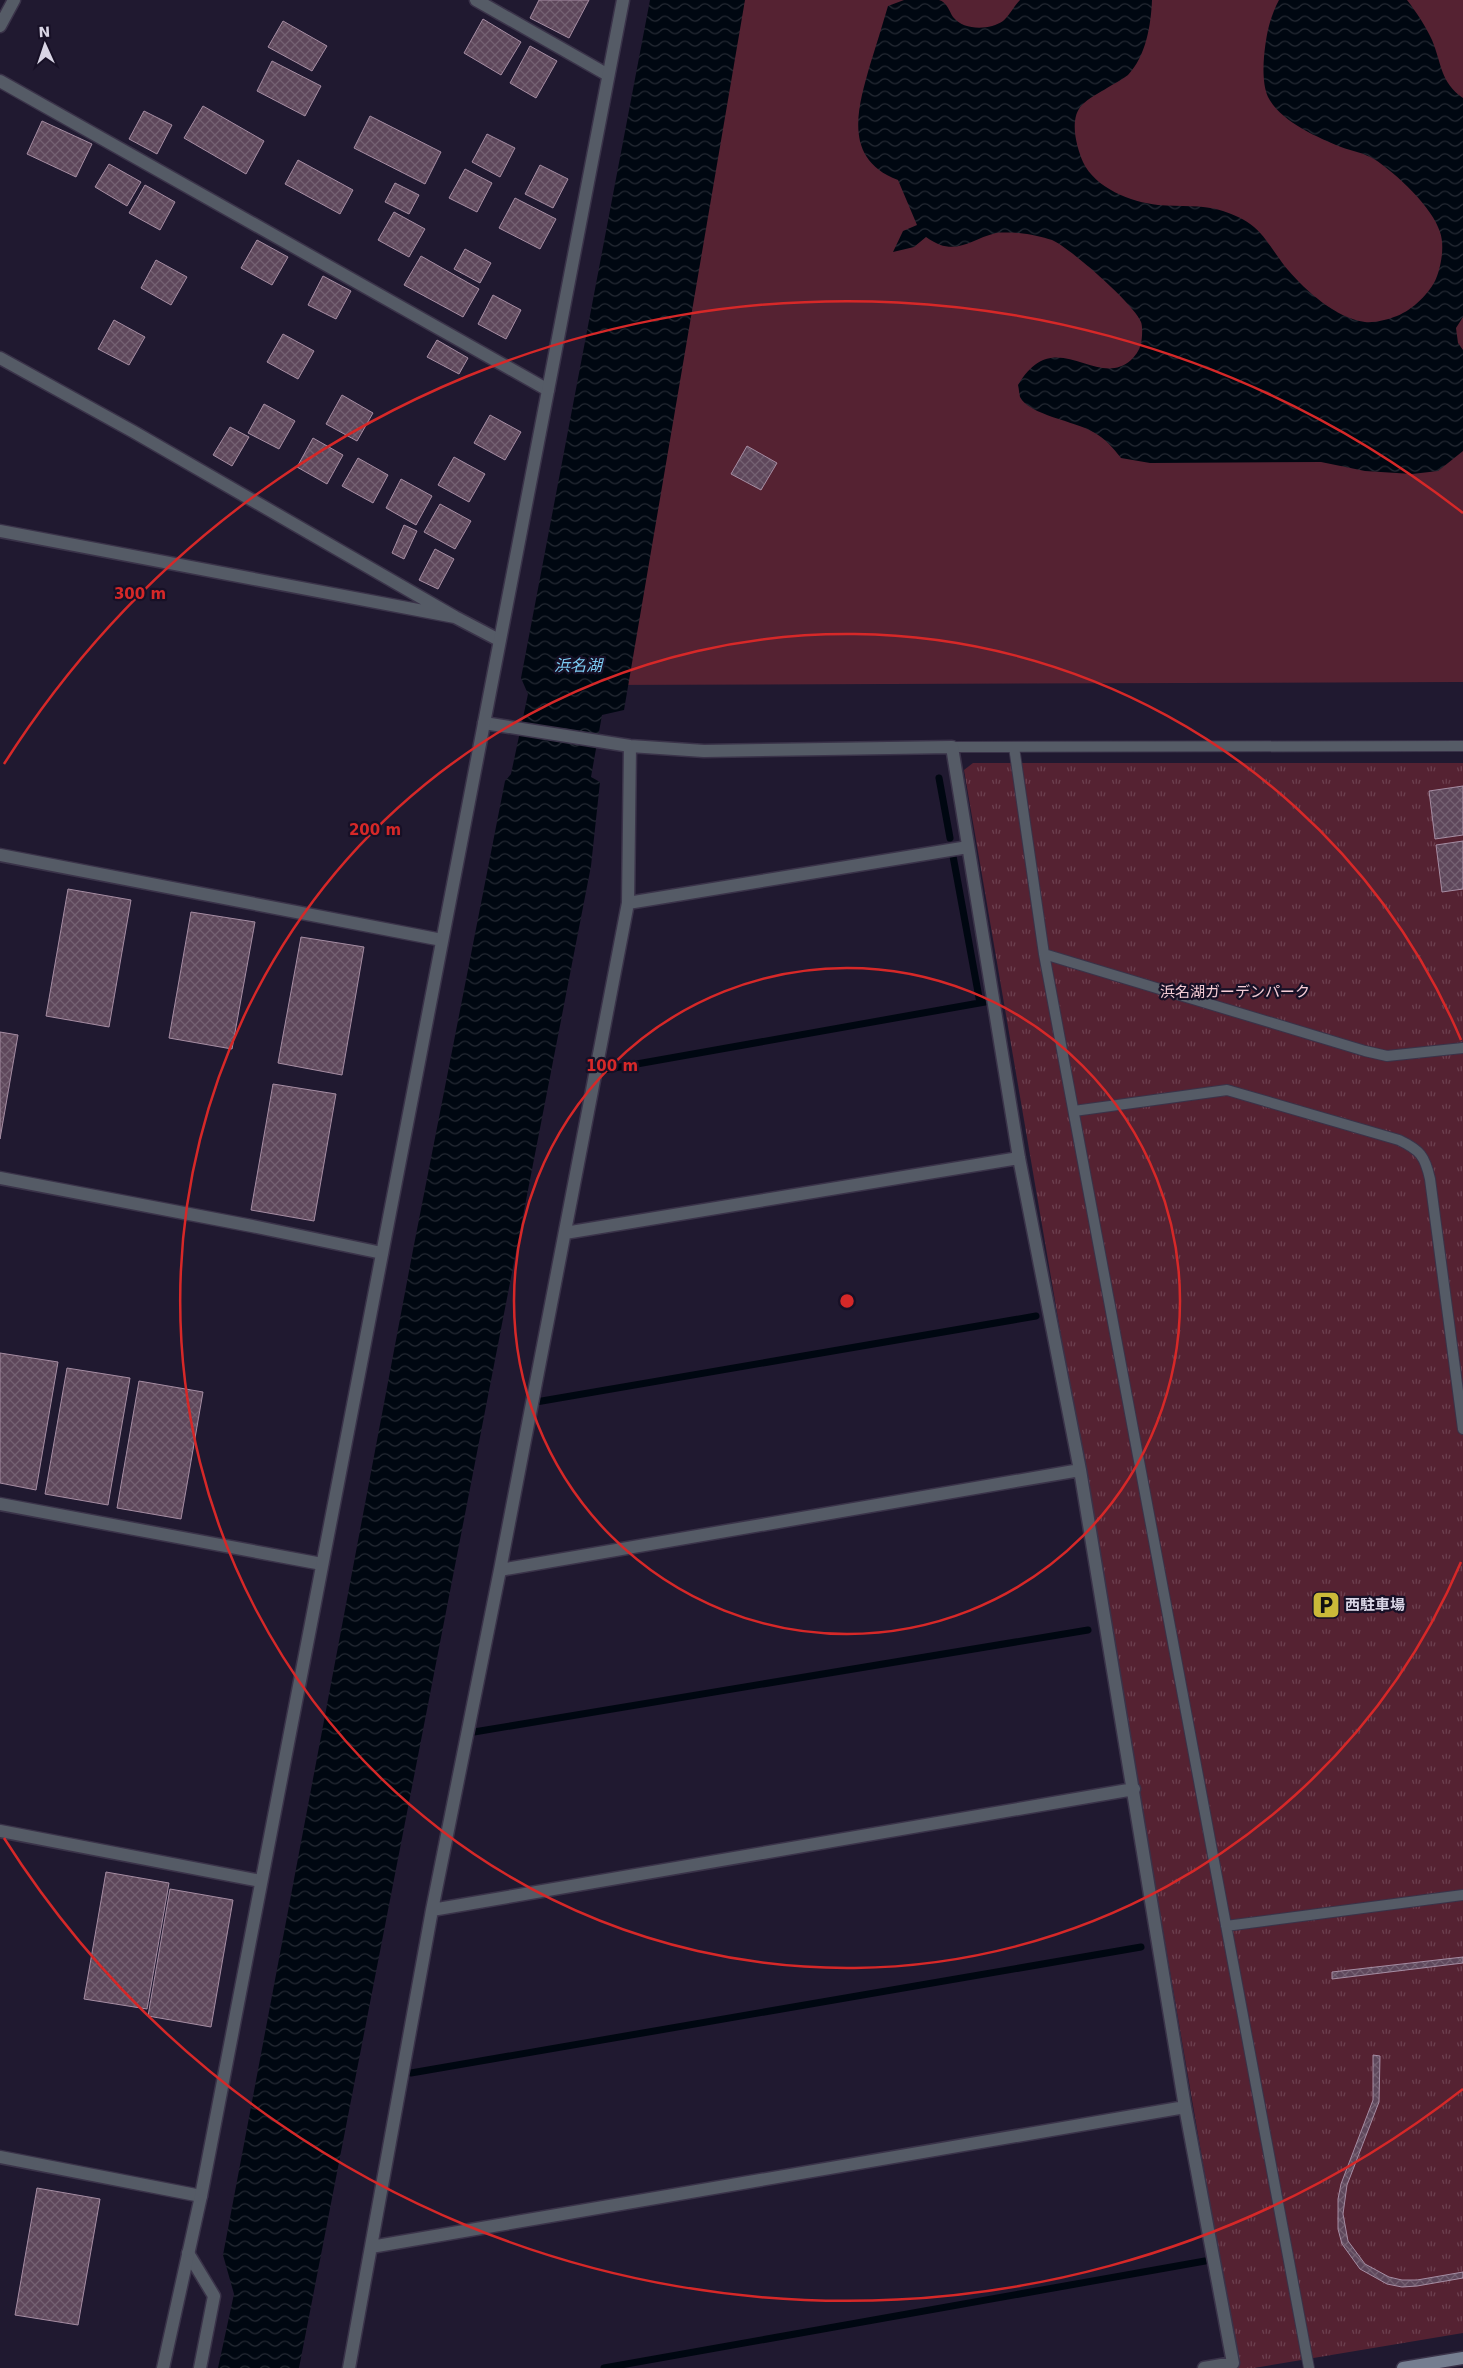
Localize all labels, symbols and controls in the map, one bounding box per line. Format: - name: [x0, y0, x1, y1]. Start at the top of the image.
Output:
- north arrow: [20, 20, 70, 70]
- text: N: [38, 24, 51, 40]
- text: 300 m: [114, 585, 166, 603]
- water label: 浜名湖: [554, 656, 605, 675]
- text: 200 m: [349, 821, 401, 839]
- park label: 浜名湖ガーデンパーク: [1160, 983, 1310, 1001]
- text: 100 m: [586, 1057, 638, 1075]
- centre of rings: [838, 1292, 856, 1310]
- parking icon: 西駐車場: [1311, 1590, 1341, 1620]
- place label: 西駐車場: [1345, 1596, 1405, 1614]

